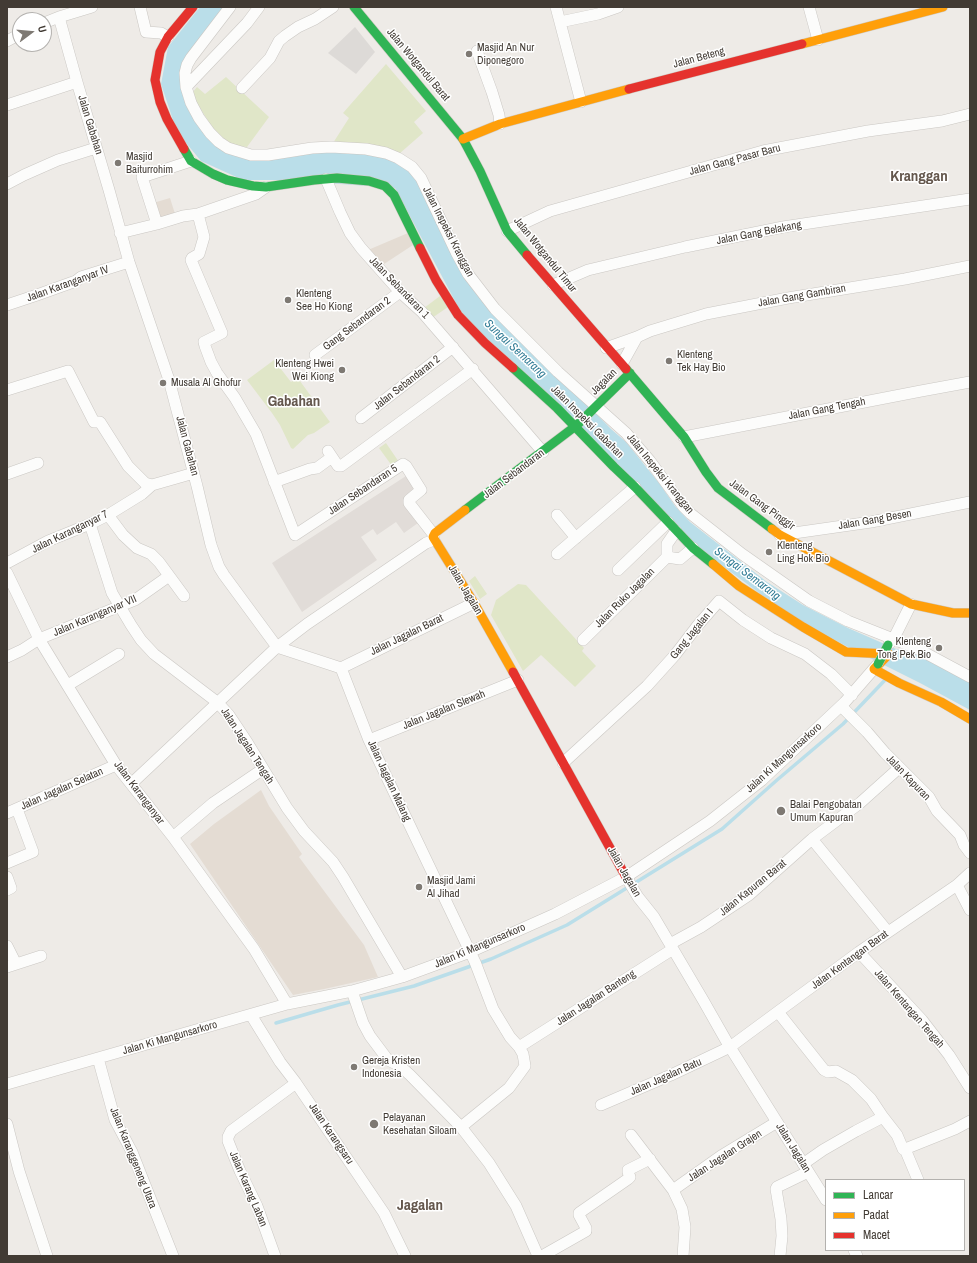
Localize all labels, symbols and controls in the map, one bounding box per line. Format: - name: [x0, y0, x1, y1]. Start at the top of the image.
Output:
- north arrow: [12, 12, 52, 52]
- text: U: [35, 24, 50, 34]
- street label: Jalan Wotgandul Barat: [384, 26, 452, 104]
- place label: Masjid An Nur Diponegoro: [477, 41, 534, 67]
- street label: Jalan Beteng: [672, 45, 726, 71]
- marker: Masjid An Nur Diponegoro: [464, 49, 474, 59]
- street label: Jalan Gabahan: [75, 94, 105, 156]
- street label: Jalan Gang Pasar Baru: [688, 141, 782, 179]
- place label: Masjid Baiturrohim: [126, 150, 173, 176]
- marker: Masjid Baiturrohim: [113, 158, 123, 168]
- district label: Kranggan: [890, 168, 948, 186]
- street label: Jalan Inspeksi Kranggan: [420, 185, 476, 279]
- street label: Jalan Wotgandul Timur: [511, 215, 579, 295]
- street label: Jalan Gang Belakang: [715, 218, 803, 248]
- street label: Jalan Sebandaran 1: [366, 254, 432, 322]
- street label: Jalan Karanganyar IV: [25, 263, 111, 305]
- street label: Jalan Gang Gambiran: [757, 282, 847, 310]
- place label: Klenteng See Ho Kiong: [296, 287, 352, 313]
- street label: Gang Sebandaran 2: [321, 294, 393, 354]
- marker: Klenteng See Ho Kiong: [283, 295, 293, 305]
- water label: Sungai Semarang: [481, 317, 549, 381]
- place label: Klenteng Tek Hay Bio: [677, 348, 726, 374]
- street label: Jalan Sebandaran 2: [371, 353, 443, 413]
- marker: Klenteng Tek Hay Bio: [664, 356, 674, 366]
- place label: Klenteng Hwei Wei Kiong: [275, 357, 334, 383]
- marker: Klenteng Hwei Wei Kiong: [337, 365, 347, 375]
- street label: Jagalan: [588, 366, 620, 398]
- place label: Musala Al Ghofur: [171, 376, 241, 390]
- marker: Musala Al Ghofur: [158, 378, 168, 388]
- street label: Jalan Inspeksi Gabahan: [548, 383, 626, 461]
- district label: Gabahan: [268, 393, 320, 411]
- street label: Jalan Gang Tengah: [787, 395, 867, 423]
- street label: Jalan Gabahan: [173, 415, 201, 477]
- street label: Jalan Inspeksi Kranggan: [624, 431, 696, 517]
- street label: Jalan Sebandaran: [481, 447, 547, 501]
- street label: Jalan Sebandaran 5: [326, 462, 400, 518]
- street label: Jalan Gang Pinggir: [727, 477, 797, 533]
- street label: Jalan Gang Besen: [837, 507, 913, 533]
- street label: Jalan Karanganyar 7: [30, 508, 110, 556]
- place label: Klenteng Ling Hok Bio: [777, 539, 829, 565]
- water label: Sungai Semarang: [711, 544, 783, 604]
- marker: Klenteng Ling Hok Bio: [764, 547, 774, 557]
- street label: Jalan Jagalan: [445, 563, 485, 617]
- street label: Jalan Ruko Jagalan: [592, 565, 658, 631]
- street label: Jalan Karanganyar VII: [51, 592, 139, 640]
- street label: Gang Jagalan I: [668, 606, 716, 662]
- street label: Jalan Jagalan Barat: [368, 612, 446, 658]
- place label: Klenteng Tong Pek Bio: [877, 635, 931, 661]
- marker: Klenteng Tong Pek Bio: [934, 643, 944, 653]
- street label: Jalan Jagalan Slewah: [401, 687, 487, 733]
- street label: Jalan Jagalan Tengah: [218, 706, 276, 786]
- street label: Jalan Ki Mangunsarkoro: [743, 720, 825, 796]
- street label: Jalan Jagalan Malang: [364, 738, 414, 824]
- street label: Jalan Kapuran: [883, 752, 933, 804]
- street label: Jalan Karanganyar: [111, 759, 167, 827]
- street label: Jalan Jagalan Selatan: [19, 765, 105, 813]
- place label: Balai Pengobatan Umum Kapuran: [790, 798, 862, 824]
- marker: Balai Pengobatan Umum Kapuran: [775, 805, 787, 817]
- street label: Jalan Jagalan: [604, 845, 644, 899]
- street label: Jalan Kapuran Barat: [717, 857, 789, 919]
- place label: Masjid Jami Al Jihad: [427, 874, 476, 900]
- marker: Masjid Jami Al Jihad: [414, 882, 424, 892]
- street label: Jalan Ki Mangunsarkoro: [432, 921, 528, 971]
- street label: Jalan Kentangan Barat: [809, 928, 891, 992]
- street label: Jalan Jagalan Banteng: [554, 967, 638, 1029]
- street label: Jalan Kentangan Tengah: [871, 967, 947, 1051]
- street label: Jalan Ki Mangunsarkoro: [121, 1018, 219, 1058]
- place label: Gereja Kristen Indonesia: [362, 1054, 420, 1080]
- street label: Jalan Jagalan Batu: [628, 1055, 704, 1099]
- marker: Gereja Kristen Indonesia: [349, 1062, 359, 1072]
- street label: Jalan Karangsaru: [306, 1101, 356, 1167]
- street label: Jalan Karanggeneng Utara: [107, 1106, 159, 1210]
- place label: Pelayanan Kesehatan Siloam: [383, 1111, 457, 1137]
- marker: Pelayanan Kesehatan Siloam: [368, 1118, 380, 1130]
- street label: Jalan Jagalan: [773, 1121, 813, 1175]
- street label: Jalan Jagalan Grajen: [686, 1127, 764, 1185]
- street label: Jalan Karang Laban: [226, 1149, 270, 1229]
- legend: [825, 1179, 965, 1251]
- text: Lancar: [863, 1187, 893, 1203]
- district label: Jagalan: [397, 1197, 443, 1215]
- text: Padat: [863, 1207, 889, 1223]
- text: Macet: [863, 1227, 890, 1243]

